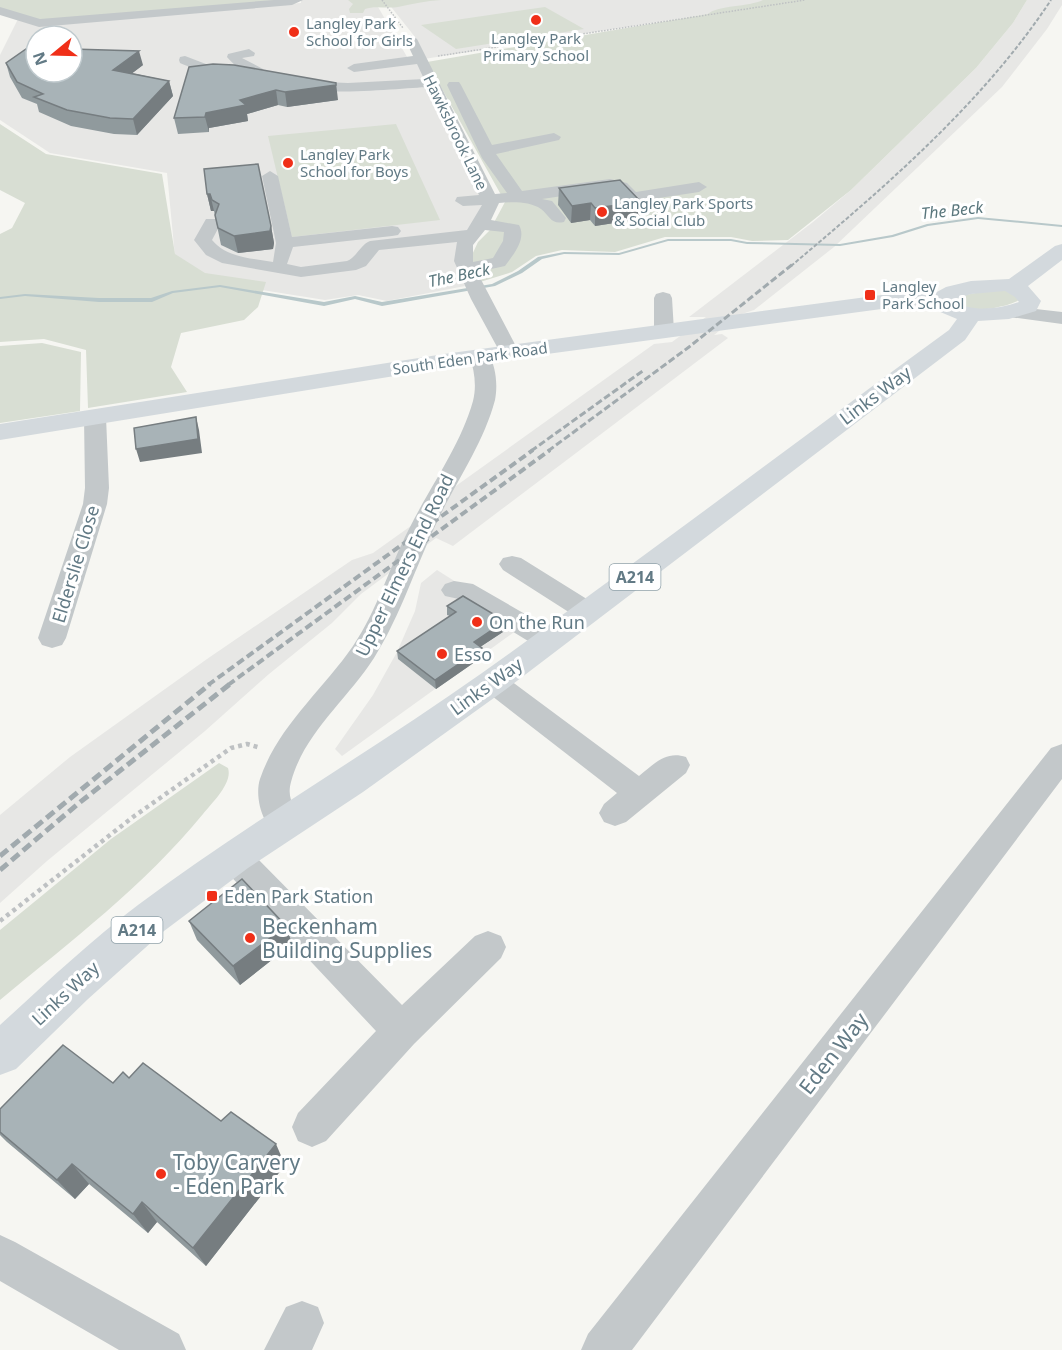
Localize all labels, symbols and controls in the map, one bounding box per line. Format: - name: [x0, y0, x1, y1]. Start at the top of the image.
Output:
- place label: Langley Park School for Girls: [306, 13, 413, 50]
- marker: Langley Park Primary School: [529, 13, 543, 27]
- north arrow: [24, 24, 84, 84]
- marker: Langley Park School for Girls: [287, 25, 301, 39]
- place label: Langley Park Primary School: [483, 28, 589, 65]
- text: N: [27, 49, 52, 69]
- street label: Hawksbrook Lane: [419, 71, 493, 193]
- place label: Langley Park School for Boys: [300, 144, 408, 181]
- marker: Langley Park School for Boys: [281, 156, 295, 170]
- place label: Langley Park Sports & Social Club: [614, 193, 753, 230]
- water label: The Beck: [920, 196, 985, 224]
- marker: Langley Park Sports & Social Club: [595, 205, 609, 219]
- water label: The Beck: [426, 258, 493, 292]
- place label: Langley Park School: [882, 276, 964, 313]
- marker: Langley Park School: [863, 288, 877, 302]
- street label: South Eden Park Road: [391, 337, 549, 379]
- street label: Links Way: [834, 360, 916, 430]
- street label: Upper Elmers End Road: [349, 470, 459, 660]
- street label: Elderslie Close: [46, 502, 104, 626]
- road number: A214: [610, 564, 660, 590]
- place label: On the Run: [489, 610, 585, 634]
- marker: On the Run: [470, 615, 484, 629]
- place label: Esso: [454, 642, 492, 666]
- marker: Esso: [435, 647, 449, 661]
- street label: Links Way: [445, 651, 528, 720]
- place label: Eden Park Station: [224, 884, 373, 908]
- marker: Eden Park Station: [205, 889, 219, 903]
- place label: Beckenham Building Supplies: [262, 912, 432, 964]
- road number: A214: [112, 917, 162, 943]
- marker: Beckenham Building Supplies: [243, 931, 257, 945]
- street label: Links Way: [26, 955, 104, 1030]
- street label: Eden Way: [792, 1006, 874, 1100]
- place label: Toby Carvery - Eden Park: [173, 1148, 300, 1200]
- marker: Toby Carvery - Eden Park: [154, 1167, 168, 1181]

